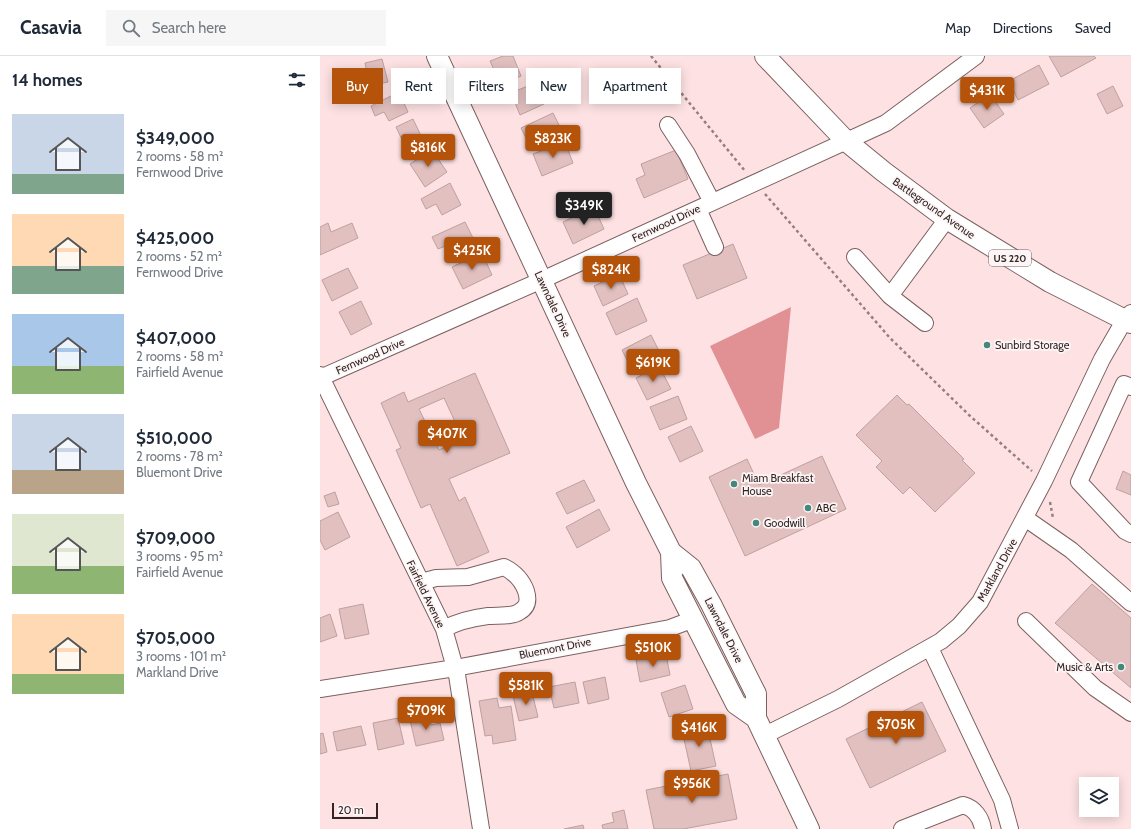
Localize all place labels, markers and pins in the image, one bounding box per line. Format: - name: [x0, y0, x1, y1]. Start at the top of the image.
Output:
- pin: $431K: [959, 77, 1015, 111]
- pin: $823K: [525, 125, 581, 159]
- pin: $816K: [400, 134, 456, 168]
- pin: $349K: [556, 192, 612, 226]
- pin: $425K: [444, 237, 500, 271]
- pin: $824K: [583, 256, 639, 290]
- place label: Sunbird Storage: [995, 338, 1070, 352]
- marker: Sunbird Storage: [982, 340, 992, 350]
- pin: $619K: [625, 349, 681, 383]
- pin: $407K: [419, 420, 475, 454]
- place label: Miam Breakfast House: [742, 471, 814, 498]
- marker: Miam Breakfast House: [729, 479, 739, 489]
- place label: ABC: [816, 501, 836, 515]
- marker: ABC: [803, 503, 813, 513]
- place label: Goodwill: [764, 516, 805, 530]
- marker: Goodwill: [751, 518, 761, 528]
- pin: $510K: [625, 634, 681, 668]
- place label: Music & Arts: [1056, 660, 1113, 674]
- marker: Music & Arts: [1116, 662, 1126, 672]
- pin: $581K: [498, 672, 554, 706]
- pin: $709K: [398, 697, 454, 731]
- pin: $705K: [868, 711, 924, 745]
- pin: $416K: [671, 714, 727, 748]
- pin: $956K: [664, 770, 720, 804]

